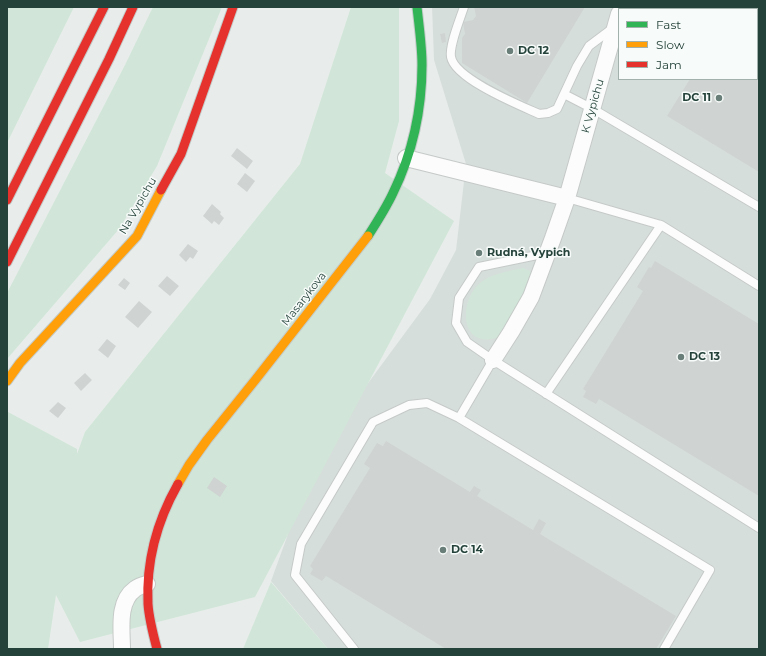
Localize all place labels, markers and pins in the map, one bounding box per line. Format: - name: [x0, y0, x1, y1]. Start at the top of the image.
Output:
- place label: DC 12: [518, 44, 549, 58]
- marker: DC 12: [505, 46, 515, 56]
- place label: DC 11: [682, 91, 711, 105]
- marker: DC 11: [714, 93, 724, 103]
- place label: Rudná, Vypich: [487, 246, 570, 260]
- marker: Rudná, Vypich: [474, 248, 484, 258]
- place label: DC 13: [689, 350, 720, 364]
- marker: DC 13: [676, 352, 686, 362]
- place label: DC 14: [451, 543, 483, 557]
- marker: DC 14: [438, 545, 448, 555]

